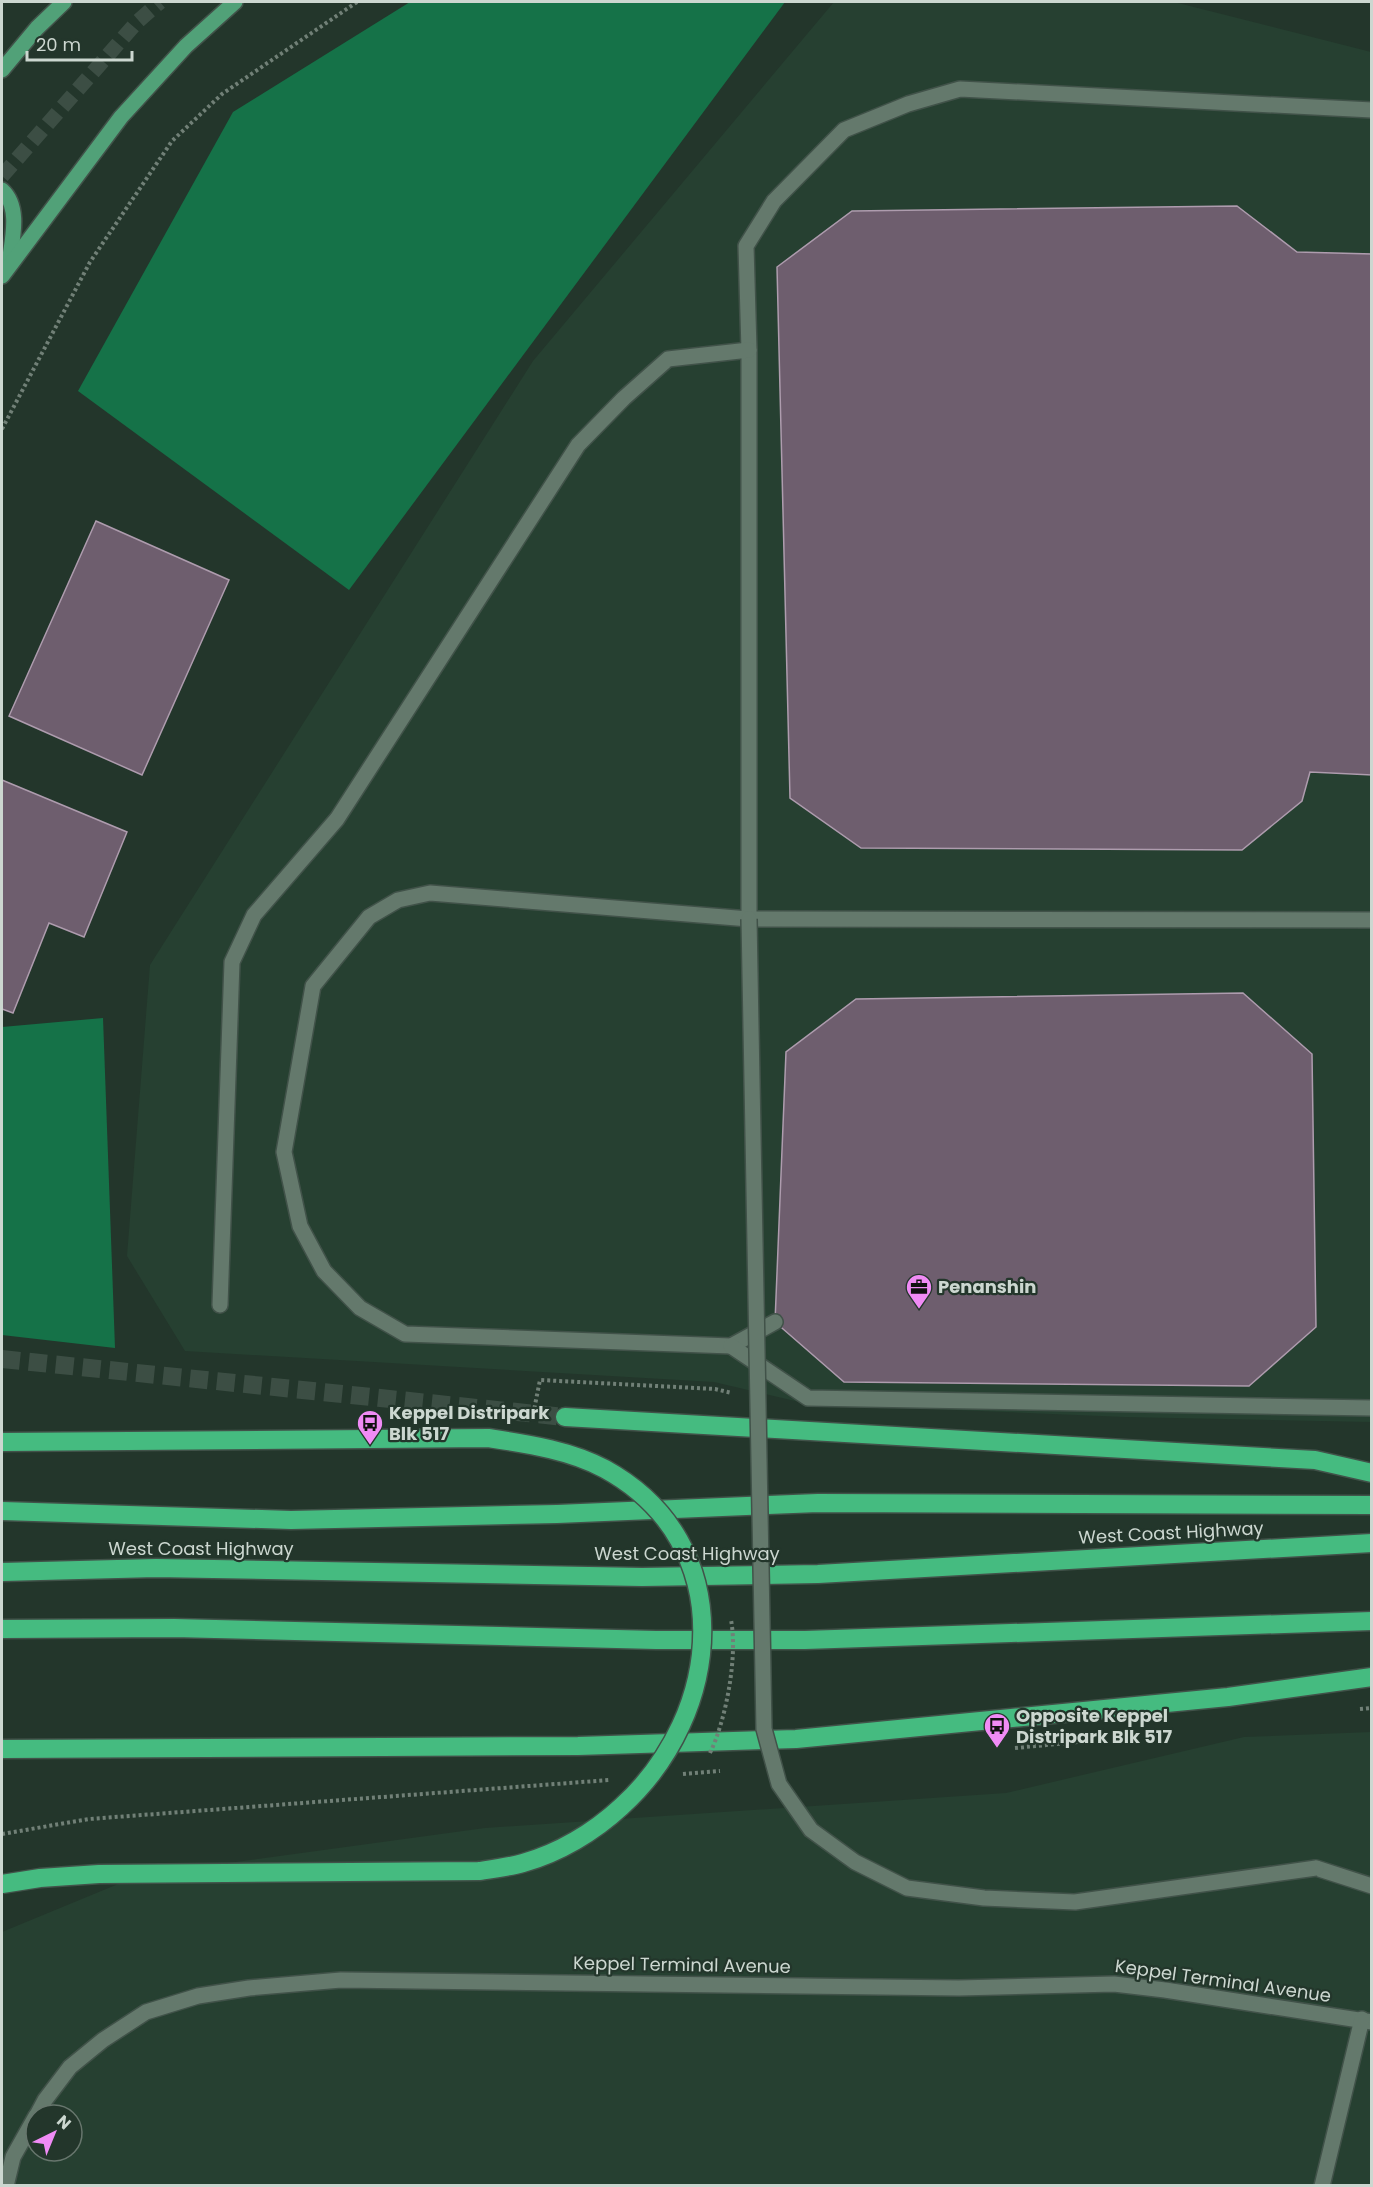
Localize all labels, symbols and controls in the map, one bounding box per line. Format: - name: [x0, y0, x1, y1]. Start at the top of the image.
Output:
- scale bar: [27, 24, 132, 62]
- text: 20 m: [36, 32, 81, 57]
- office icon: Penanshin: [904, 1272, 934, 1310]
- place label: Penanshin: [938, 1274, 1036, 1299]
- place label: Keppel Distripark Blk 517: [389, 1400, 550, 1446]
- bus stop icon: Keppel Distripark Blk 517: [355, 1408, 385, 1446]
- street label: West Coast Highway: [1078, 1515, 1264, 1550]
- street label: West Coast Highway: [108, 1536, 294, 1561]
- street label: West Coast Highway: [594, 1541, 780, 1566]
- place label: Opposite Keppel Distripark Blk 517: [1016, 1703, 1172, 1749]
- bus stop icon: Opposite Keppel Distripark Blk 517: [982, 1711, 1012, 1749]
- street label: Keppel Terminal Avenue: [573, 1950, 791, 1979]
- street label: Keppel Terminal Avenue: [1114, 1953, 1333, 2008]
- north arrow: [24, 2103, 84, 2163]
- text: N: [52, 2110, 76, 2135]

